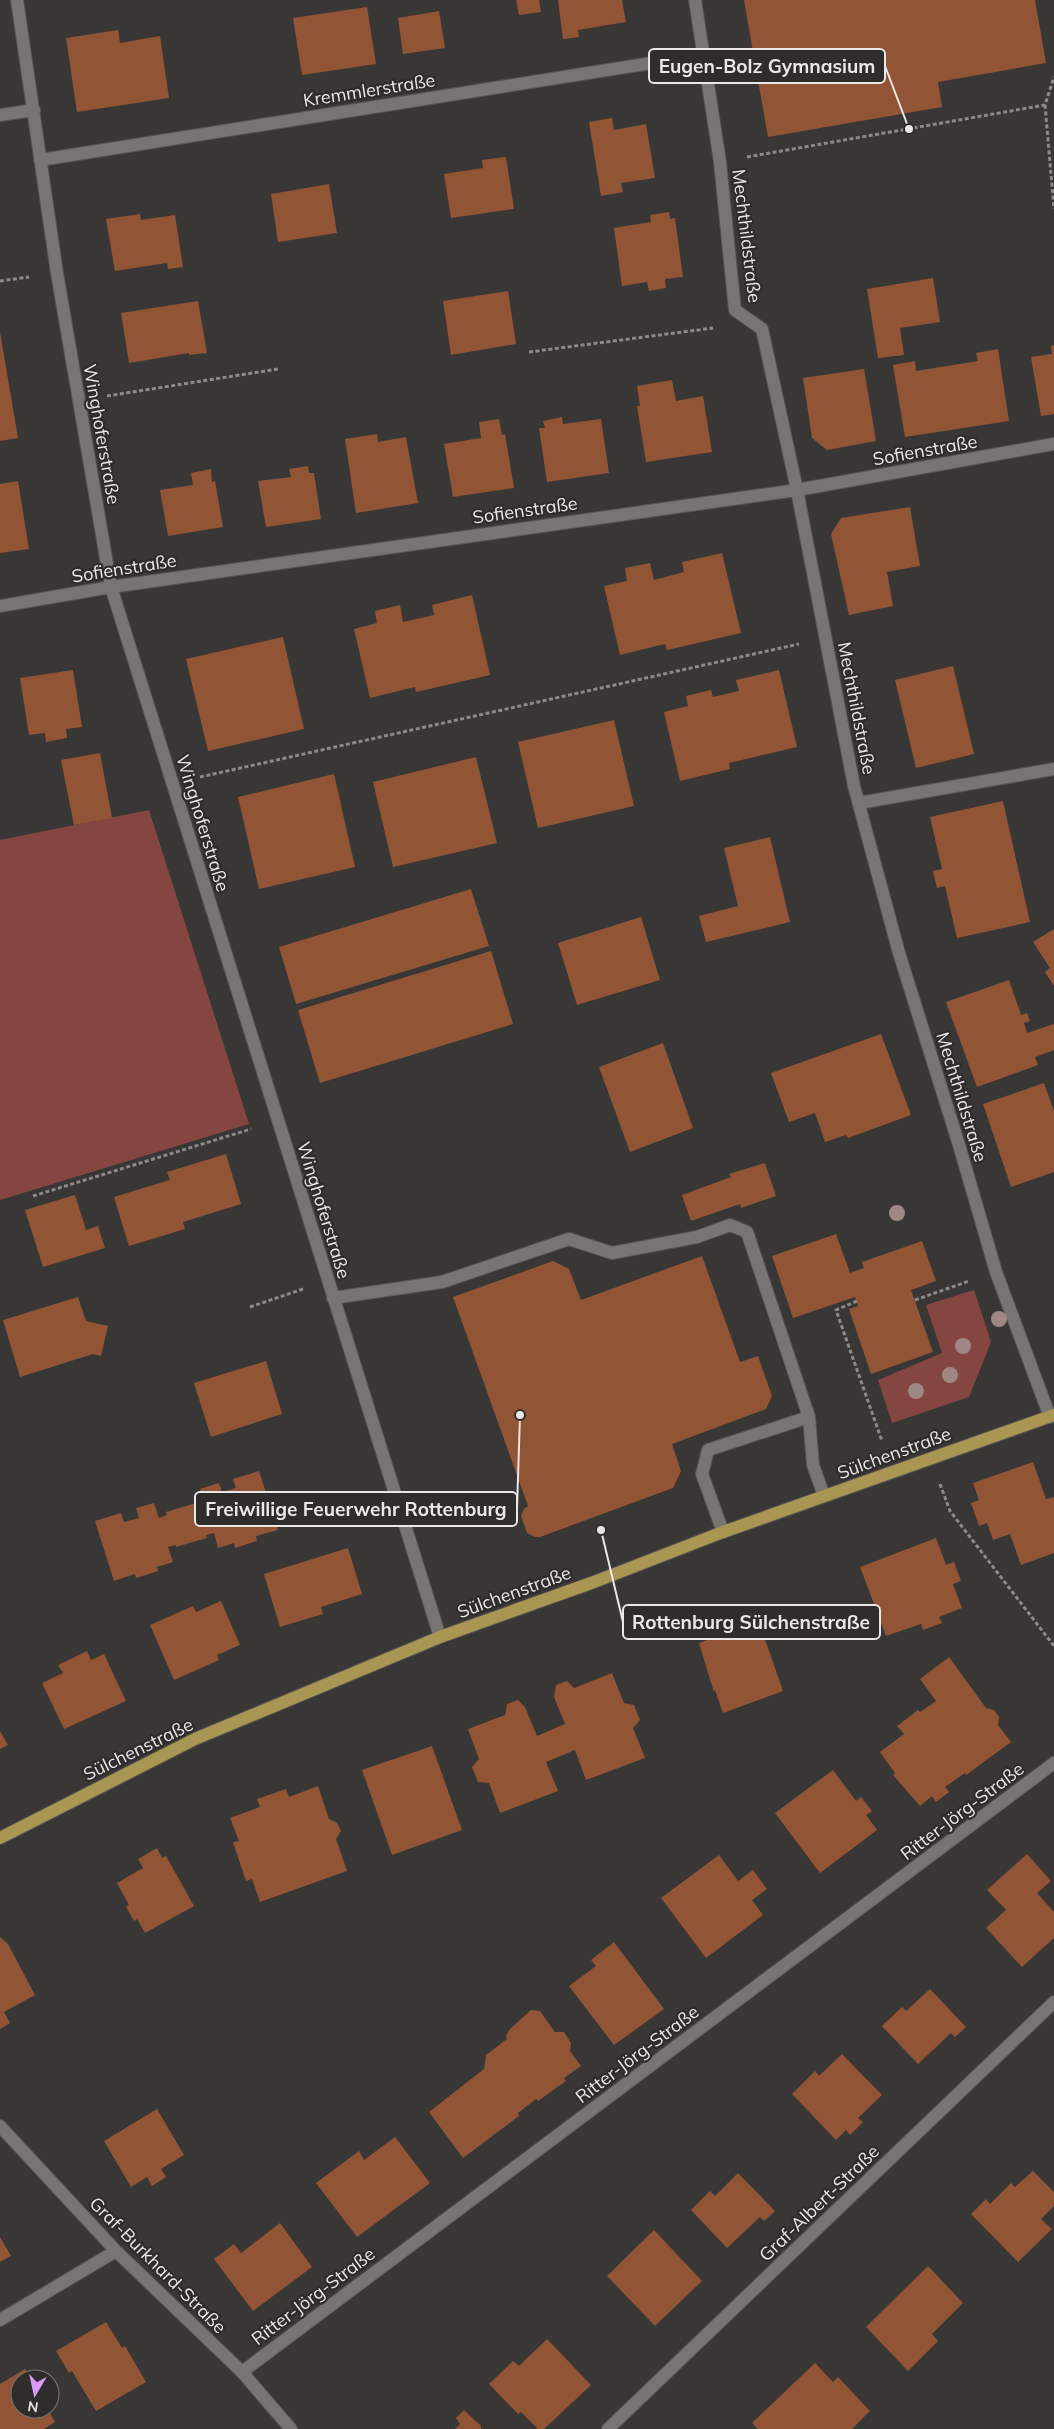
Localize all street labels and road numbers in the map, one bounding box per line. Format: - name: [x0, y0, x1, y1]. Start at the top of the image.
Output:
- street label: Kremmlerstraße: [301, 68, 437, 112]
- street label: Mechthildstraße: [727, 168, 767, 304]
- street label: Winghoferstraße: [78, 362, 126, 506]
- street label: Sofienstraße: [871, 429, 979, 471]
- street label: Sofienstraße: [471, 491, 579, 529]
- street label: Sofienstraße: [70, 548, 178, 588]
- street label: Mechthildstraße: [833, 640, 881, 776]
- street label: Winghoferstraße: [171, 752, 235, 894]
- street label: Mechthildstraße: [931, 1029, 993, 1165]
- street label: Winghoferstraße: [292, 1139, 356, 1281]
- street label: Sülchenstraße: [834, 1422, 954, 1484]
- street label: Sülchenstraße: [454, 1561, 574, 1623]
- street label: Sülchenstraße: [79, 1713, 197, 1785]
- street label: Ritter-Jörg-Straße: [896, 1757, 1028, 1865]
- street label: Ritter-Jörg-Straße: [571, 2000, 703, 2108]
- street label: Graf-Albert-Straße: [754, 2140, 884, 2266]
- street label: Graf-Burkhard-Straße: [85, 2192, 231, 2338]
- street label: Ritter-Jörg-Straße: [247, 2242, 379, 2350]

